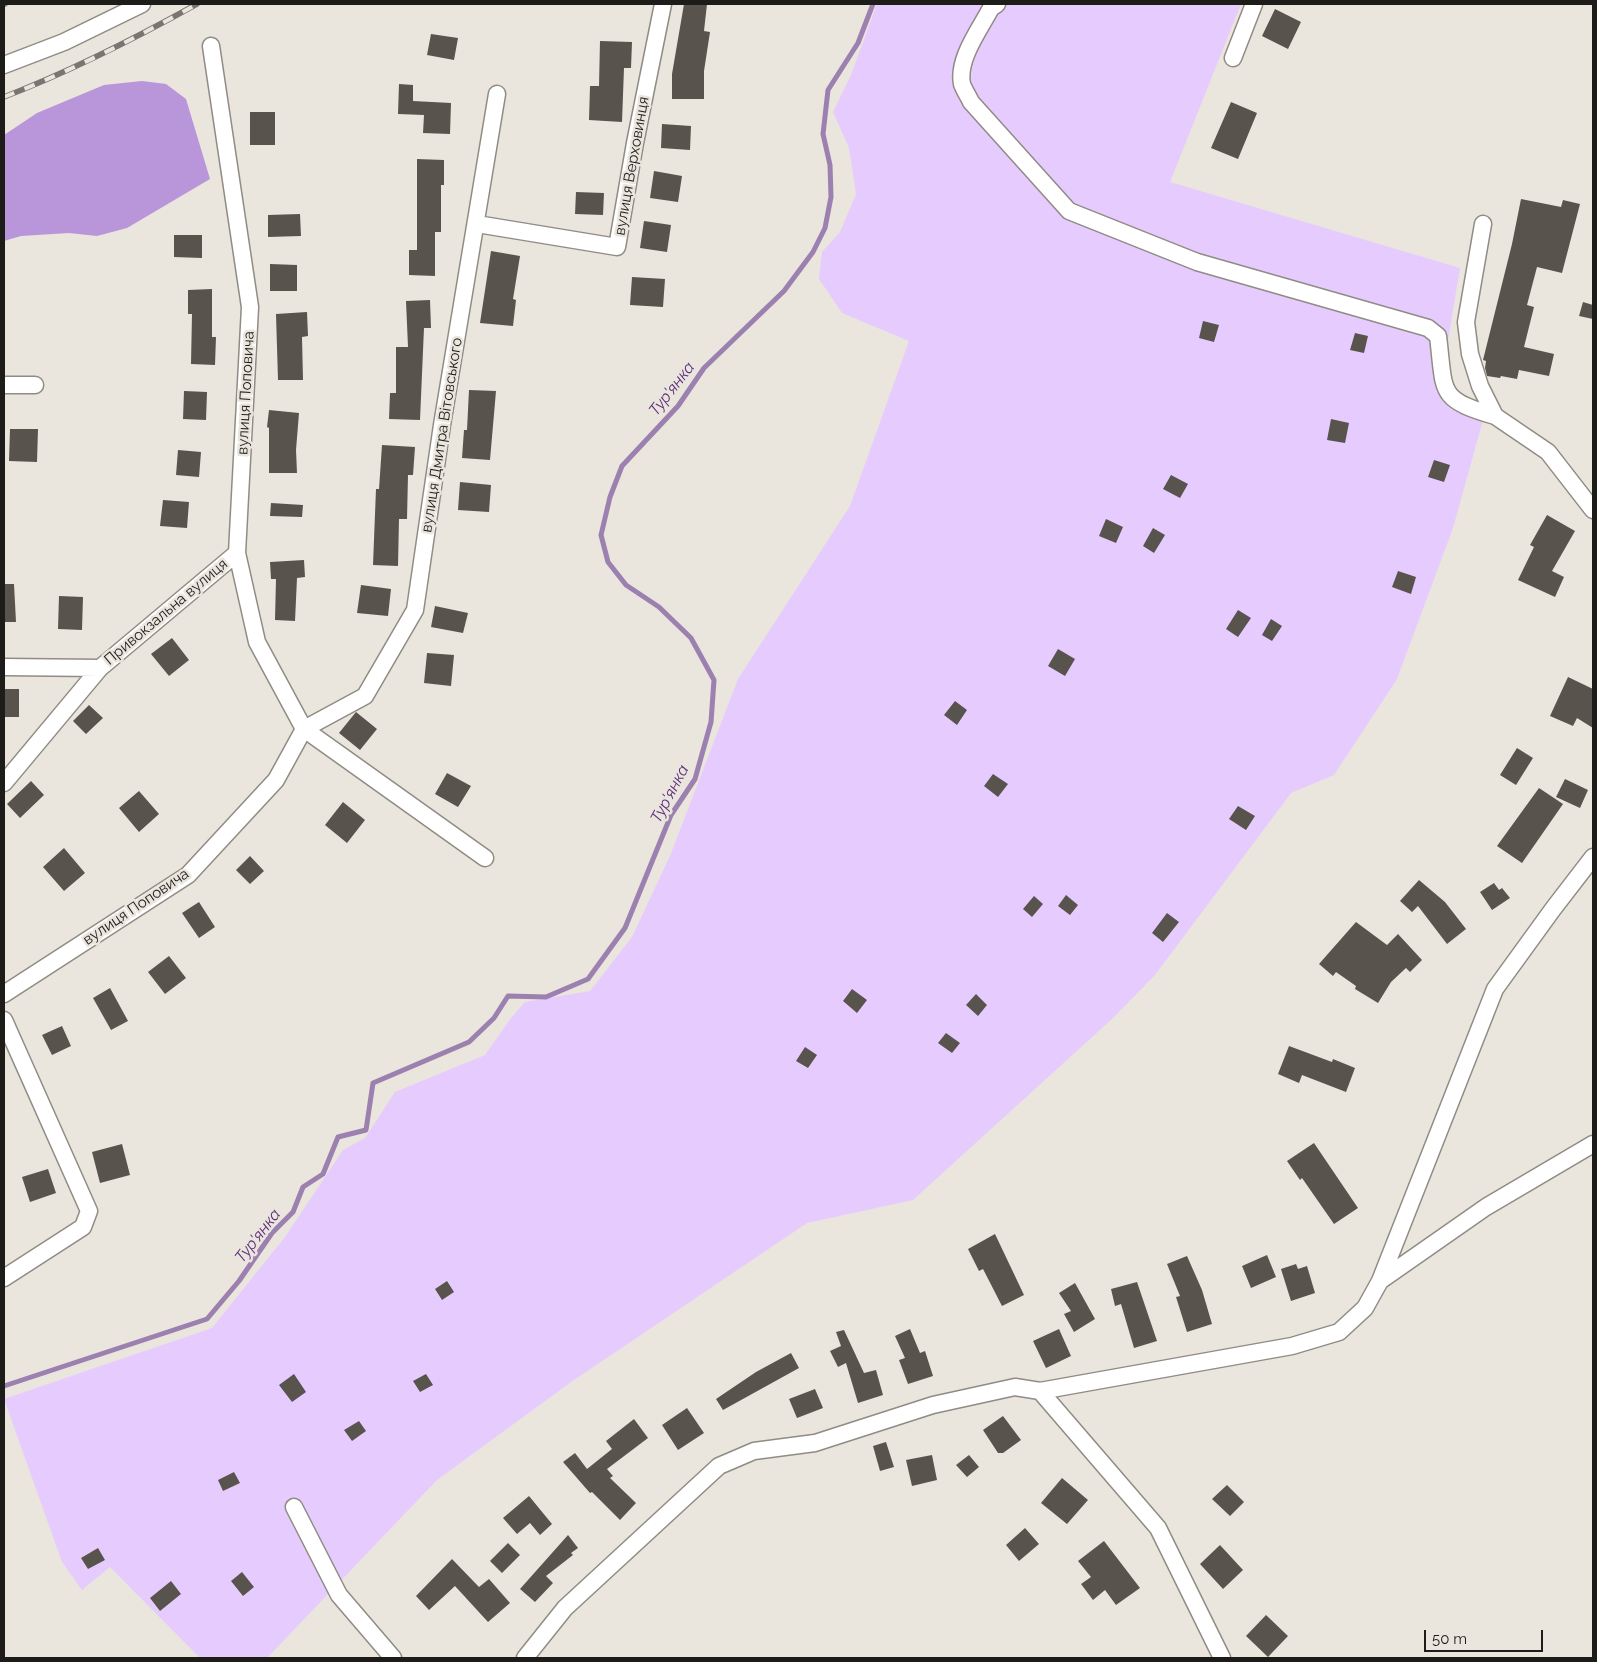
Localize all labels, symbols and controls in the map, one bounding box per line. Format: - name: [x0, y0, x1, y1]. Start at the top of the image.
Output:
- street label: вулиця Верховинця: [611, 95, 653, 237]
- street label: вулиця Поповича: [234, 331, 258, 455]
- street label: вулиця Дмитра Вітовського: [418, 336, 466, 534]
- water label: Тур'янка: [645, 358, 699, 420]
- street label: Привокзальна вулиця: [101, 555, 231, 669]
- water label: Тур'янка: [647, 762, 693, 826]
- street label: вулиця Поповича: [80, 865, 192, 949]
- water label: Тур'янка: [231, 1205, 285, 1267]
- scale bar: [1427, 1620, 1546, 1652]
- text: 50 m: [1432, 1630, 1467, 1648]

